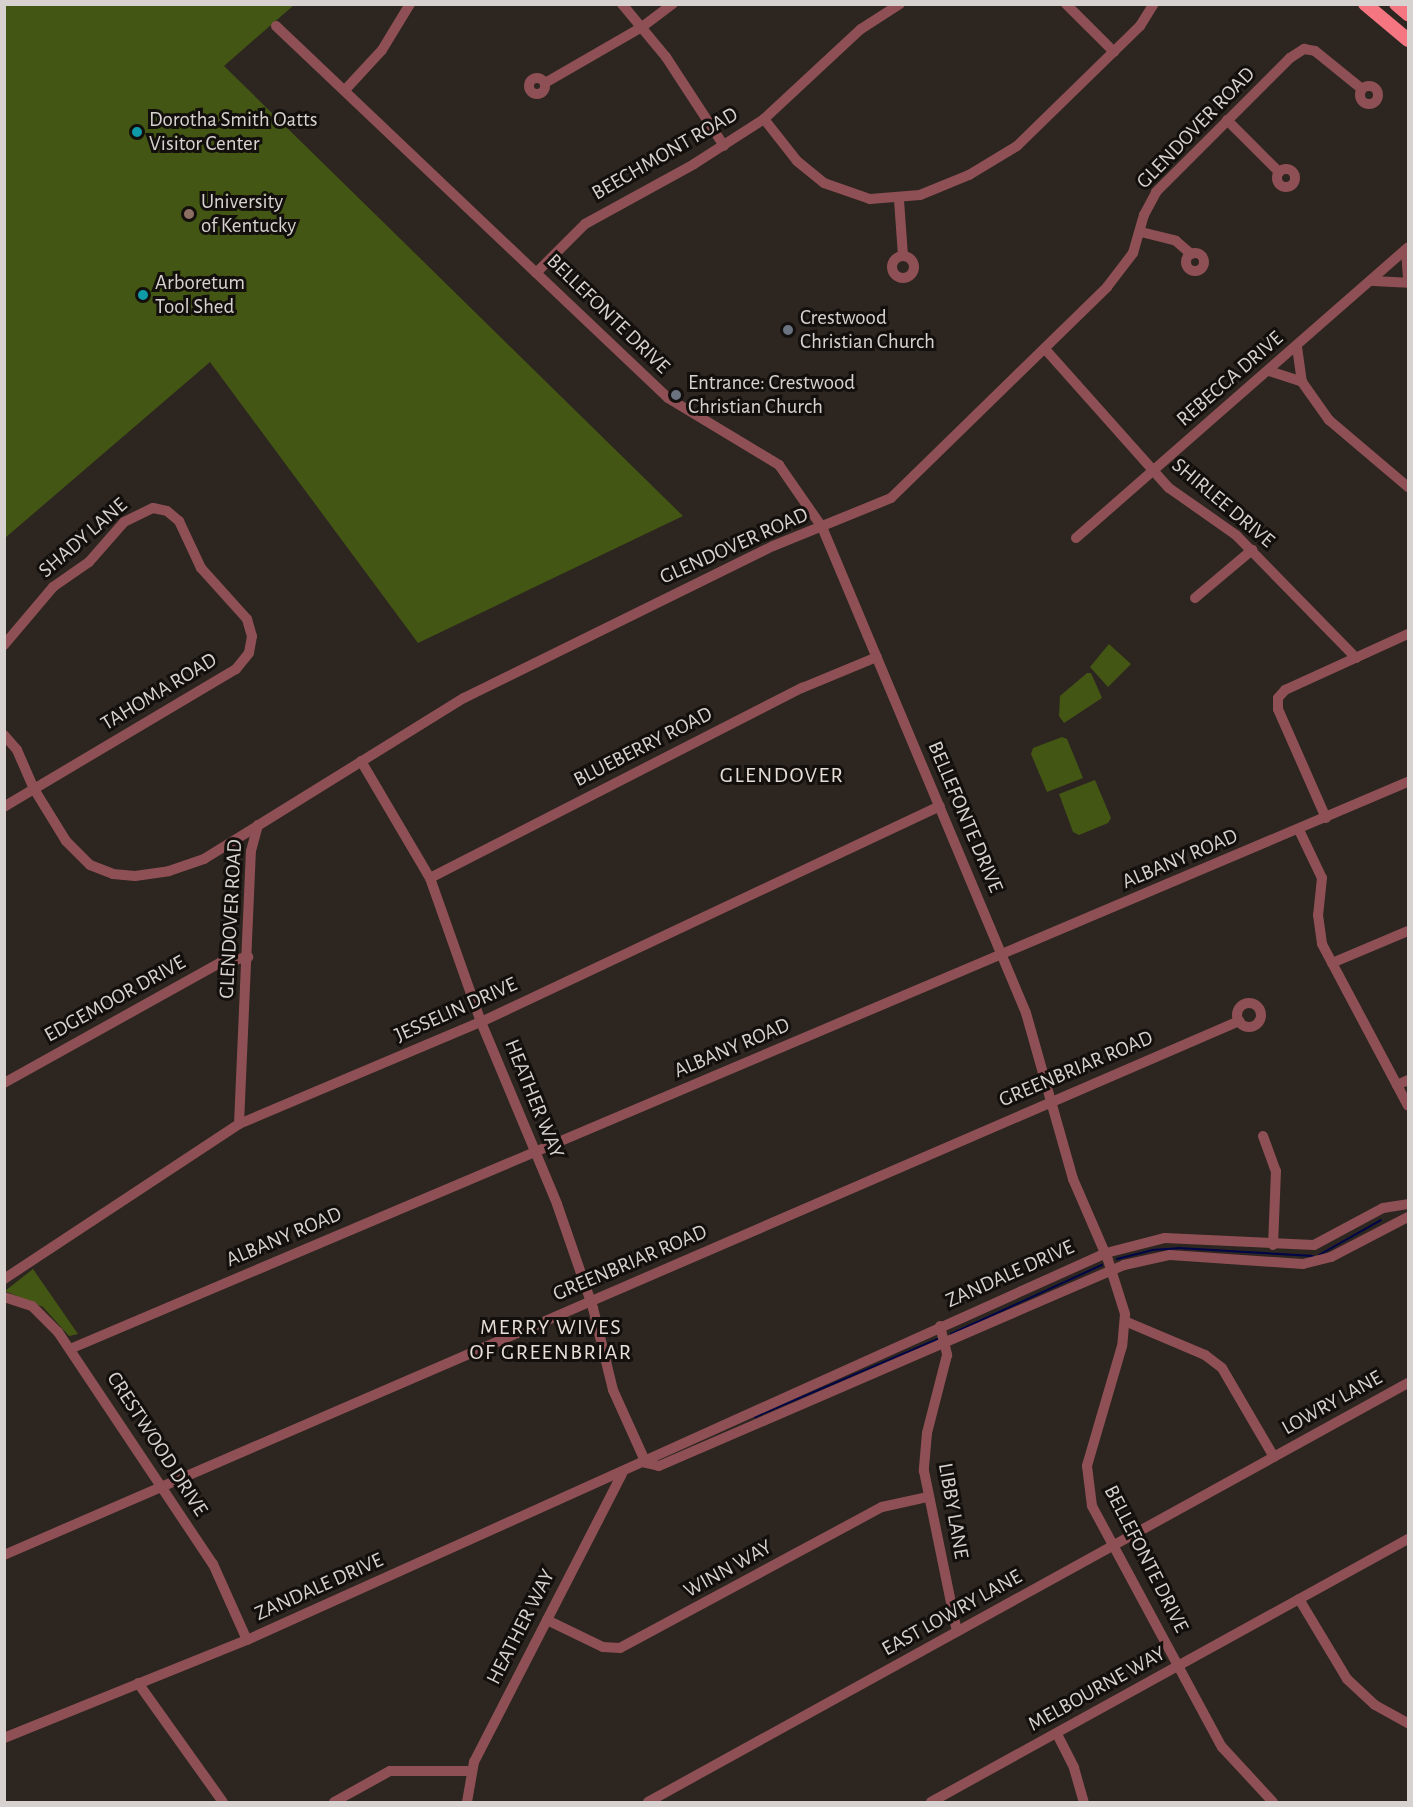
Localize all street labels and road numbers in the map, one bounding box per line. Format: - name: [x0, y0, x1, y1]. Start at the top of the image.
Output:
- street label: GLENDOVER ROAD: [1131, 62, 1261, 194]
- street label: BEECHMONT ROAD: [588, 102, 742, 206]
- street label: BELLEFONTE DRIVE: [541, 249, 675, 379]
- street label: REBECCA DRIVE: [1172, 326, 1288, 432]
- street label: SHIRLEE DRIVE: [1166, 453, 1280, 553]
- street label: SHADY LANE: [34, 493, 132, 583]
- street label: GLENDOVER ROAD: [656, 502, 812, 590]
- street label: TAHOMA ROAD: [96, 647, 222, 737]
- street label: BLUEBERRY ROAD: [569, 701, 717, 793]
- street label: BELLEFONTE DRIVE: [922, 738, 1008, 896]
- street label: ALBANY ROAD: [1118, 823, 1242, 895]
- street label: GLENDOVER ROAD: [214, 839, 248, 999]
- street label: EDGEMOOR DRIVE: [40, 950, 190, 1048]
- street label: JESSELIN DRIVE: [391, 972, 521, 1048]
- street label: ALBANY ROAD: [670, 1012, 794, 1084]
- street label: GREENBRIAR ROAD: [995, 1025, 1157, 1113]
- street label: HEATHER WAY: [499, 1036, 569, 1162]
- street label: ALBANY ROAD: [222, 1201, 346, 1273]
- street label: GREENBRIAR ROAD: [549, 1219, 711, 1307]
- street label: ZANDALE DRIVE: [942, 1234, 1078, 1314]
- street label: LOWRY LANE: [1277, 1365, 1387, 1441]
- street label: CRESTWOOD DRIVE: [101, 1367, 213, 1521]
- street label: LIBBY LANE: [932, 1461, 974, 1561]
- street label: BELLEFONTE DRIVE: [1098, 1481, 1194, 1637]
- street label: WINN WAY: [679, 1534, 777, 1604]
- street label: ZANDALE DRIVE: [251, 1547, 387, 1627]
- street label: EAST LOWRY LANE: [878, 1564, 1026, 1662]
- street label: HEATHER WAY: [481, 1565, 561, 1689]
- street label: MELBOURNE WAY: [1024, 1641, 1170, 1737]

